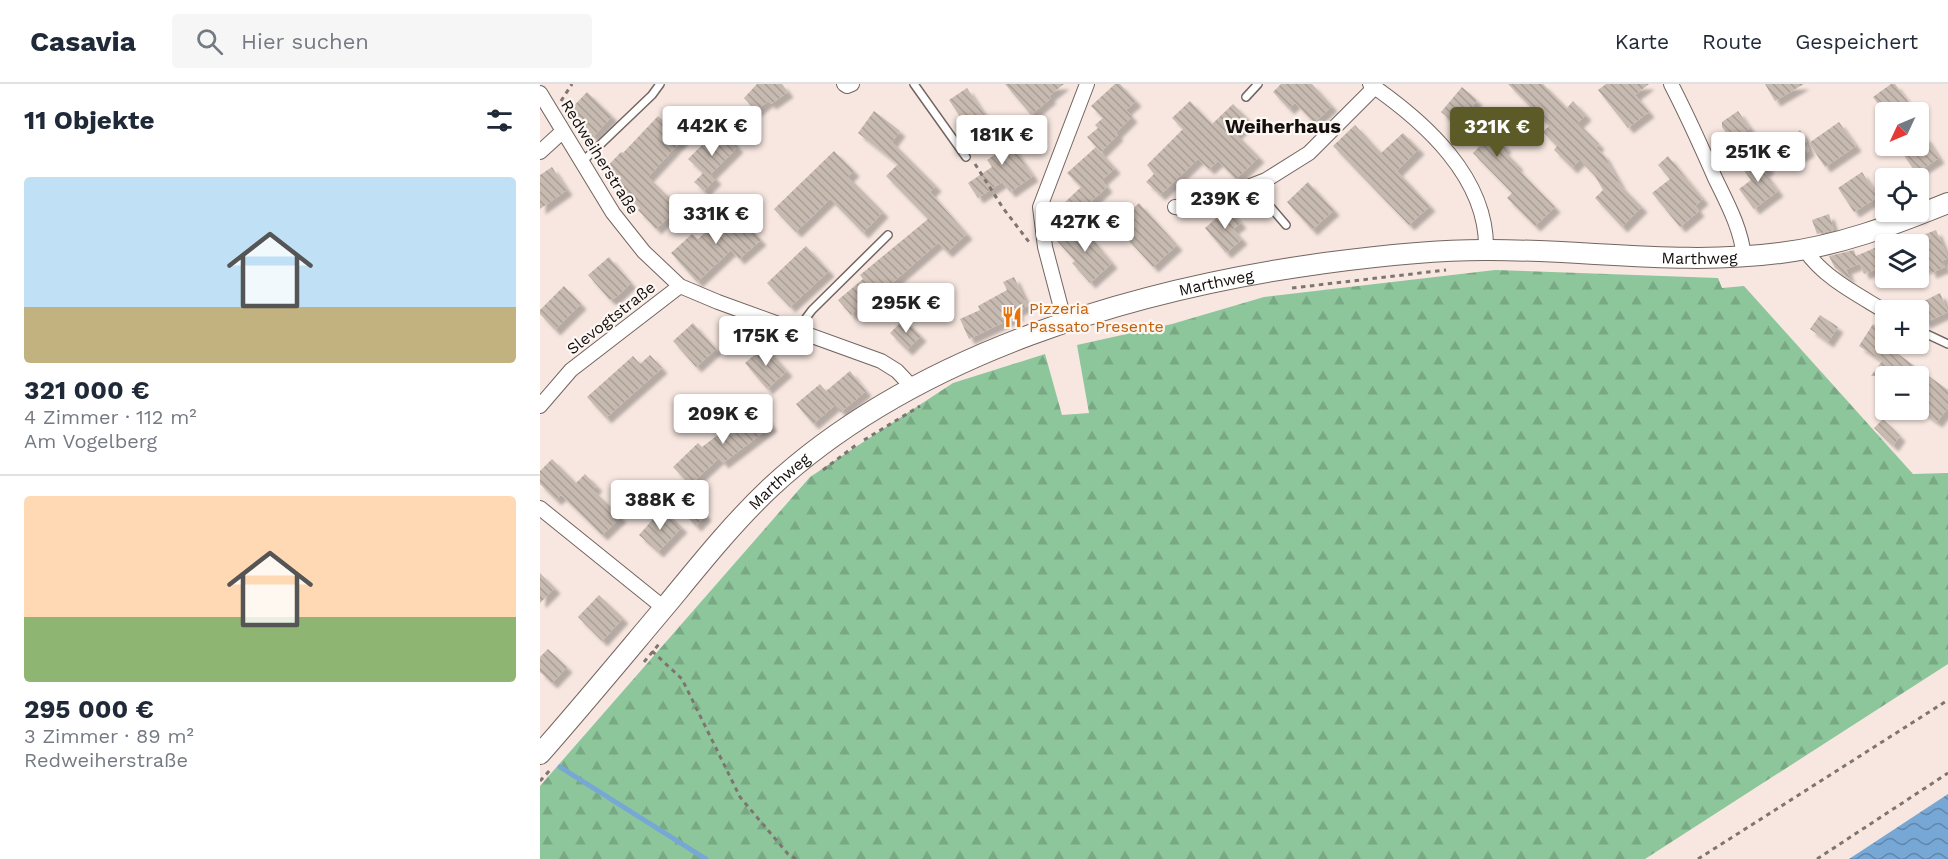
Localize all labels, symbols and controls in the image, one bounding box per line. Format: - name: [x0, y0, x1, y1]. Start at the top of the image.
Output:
- search box: [172, 14, 592, 68]
- text: Casavia: [30, 25, 136, 58]
- icon: search: [193, 25, 226, 58]
- text: Hier suchen: [241, 29, 369, 54]
- text: Karte: [1615, 29, 1669, 54]
- text: Route: [1702, 29, 1762, 54]
- text: Gespeichert: [1795, 29, 1918, 54]
- street label: Redweiherstraße: [557, 96, 643, 218]
- north arrow: [1875, 102, 1929, 156]
- map controls: [1875, 102, 1929, 420]
- icon: filters: [483, 104, 516, 137]
- text: 11 Objekte: [24, 105, 154, 135]
- pin: 442K €: [663, 106, 761, 157]
- pin: 321K €: [1448, 107, 1546, 158]
- text: 442K €: [676, 113, 748, 137]
- district label: Weiherhaus: [1225, 114, 1341, 138]
- text: 321K €: [1464, 114, 1530, 138]
- pin: 181K €: [953, 115, 1051, 166]
- text: 181K €: [970, 122, 1034, 146]
- pin: 251K €: [1709, 132, 1807, 183]
- text: 251K €: [1725, 139, 1791, 163]
- button: locate: [1875, 168, 1929, 222]
- pin: 239K €: [1176, 179, 1274, 230]
- text: 239K €: [1190, 186, 1260, 210]
- pin: 331K €: [667, 194, 765, 245]
- text: 331K €: [683, 201, 749, 225]
- pin: 427K €: [1036, 202, 1134, 253]
- text: 427K €: [1050, 209, 1120, 233]
- icon: home: [216, 216, 324, 324]
- button: layers: [1875, 234, 1929, 288]
- street label: Marthweg: [1661, 247, 1739, 267]
- street label: Marthweg: [1177, 265, 1256, 299]
- street label: Slevogtstraße: [563, 278, 659, 358]
- pin: 295K €: [857, 283, 955, 334]
- text: 295K €: [871, 290, 941, 314]
- place label: Pizzeria Passato Presente: [1029, 299, 1164, 336]
- button: +: [1875, 300, 1929, 354]
- restaurant icon: Pizzeria Passato Presente: [1000, 305, 1024, 329]
- pin: 175K €: [717, 316, 815, 367]
- text: 175K €: [733, 323, 799, 347]
- button: −: [1875, 366, 1929, 420]
- text: 321 000 €: [24, 375, 149, 405]
- pin: 209K €: [674, 394, 772, 445]
- text: 209K €: [688, 401, 758, 425]
- text: 4 Zimmer · 112 m²: [24, 405, 197, 429]
- text: Am Vogelberg: [24, 429, 157, 453]
- street label: Marthweg: [744, 448, 814, 514]
- pin: 388K €: [611, 480, 709, 531]
- text: 388K €: [625, 487, 695, 511]
- icon: home: [216, 535, 324, 643]
- text: 295 000 €: [24, 694, 154, 724]
- text: 3 Zimmer · 89 m²: [24, 724, 194, 748]
- text: Redweiherstraße: [24, 748, 188, 772]

